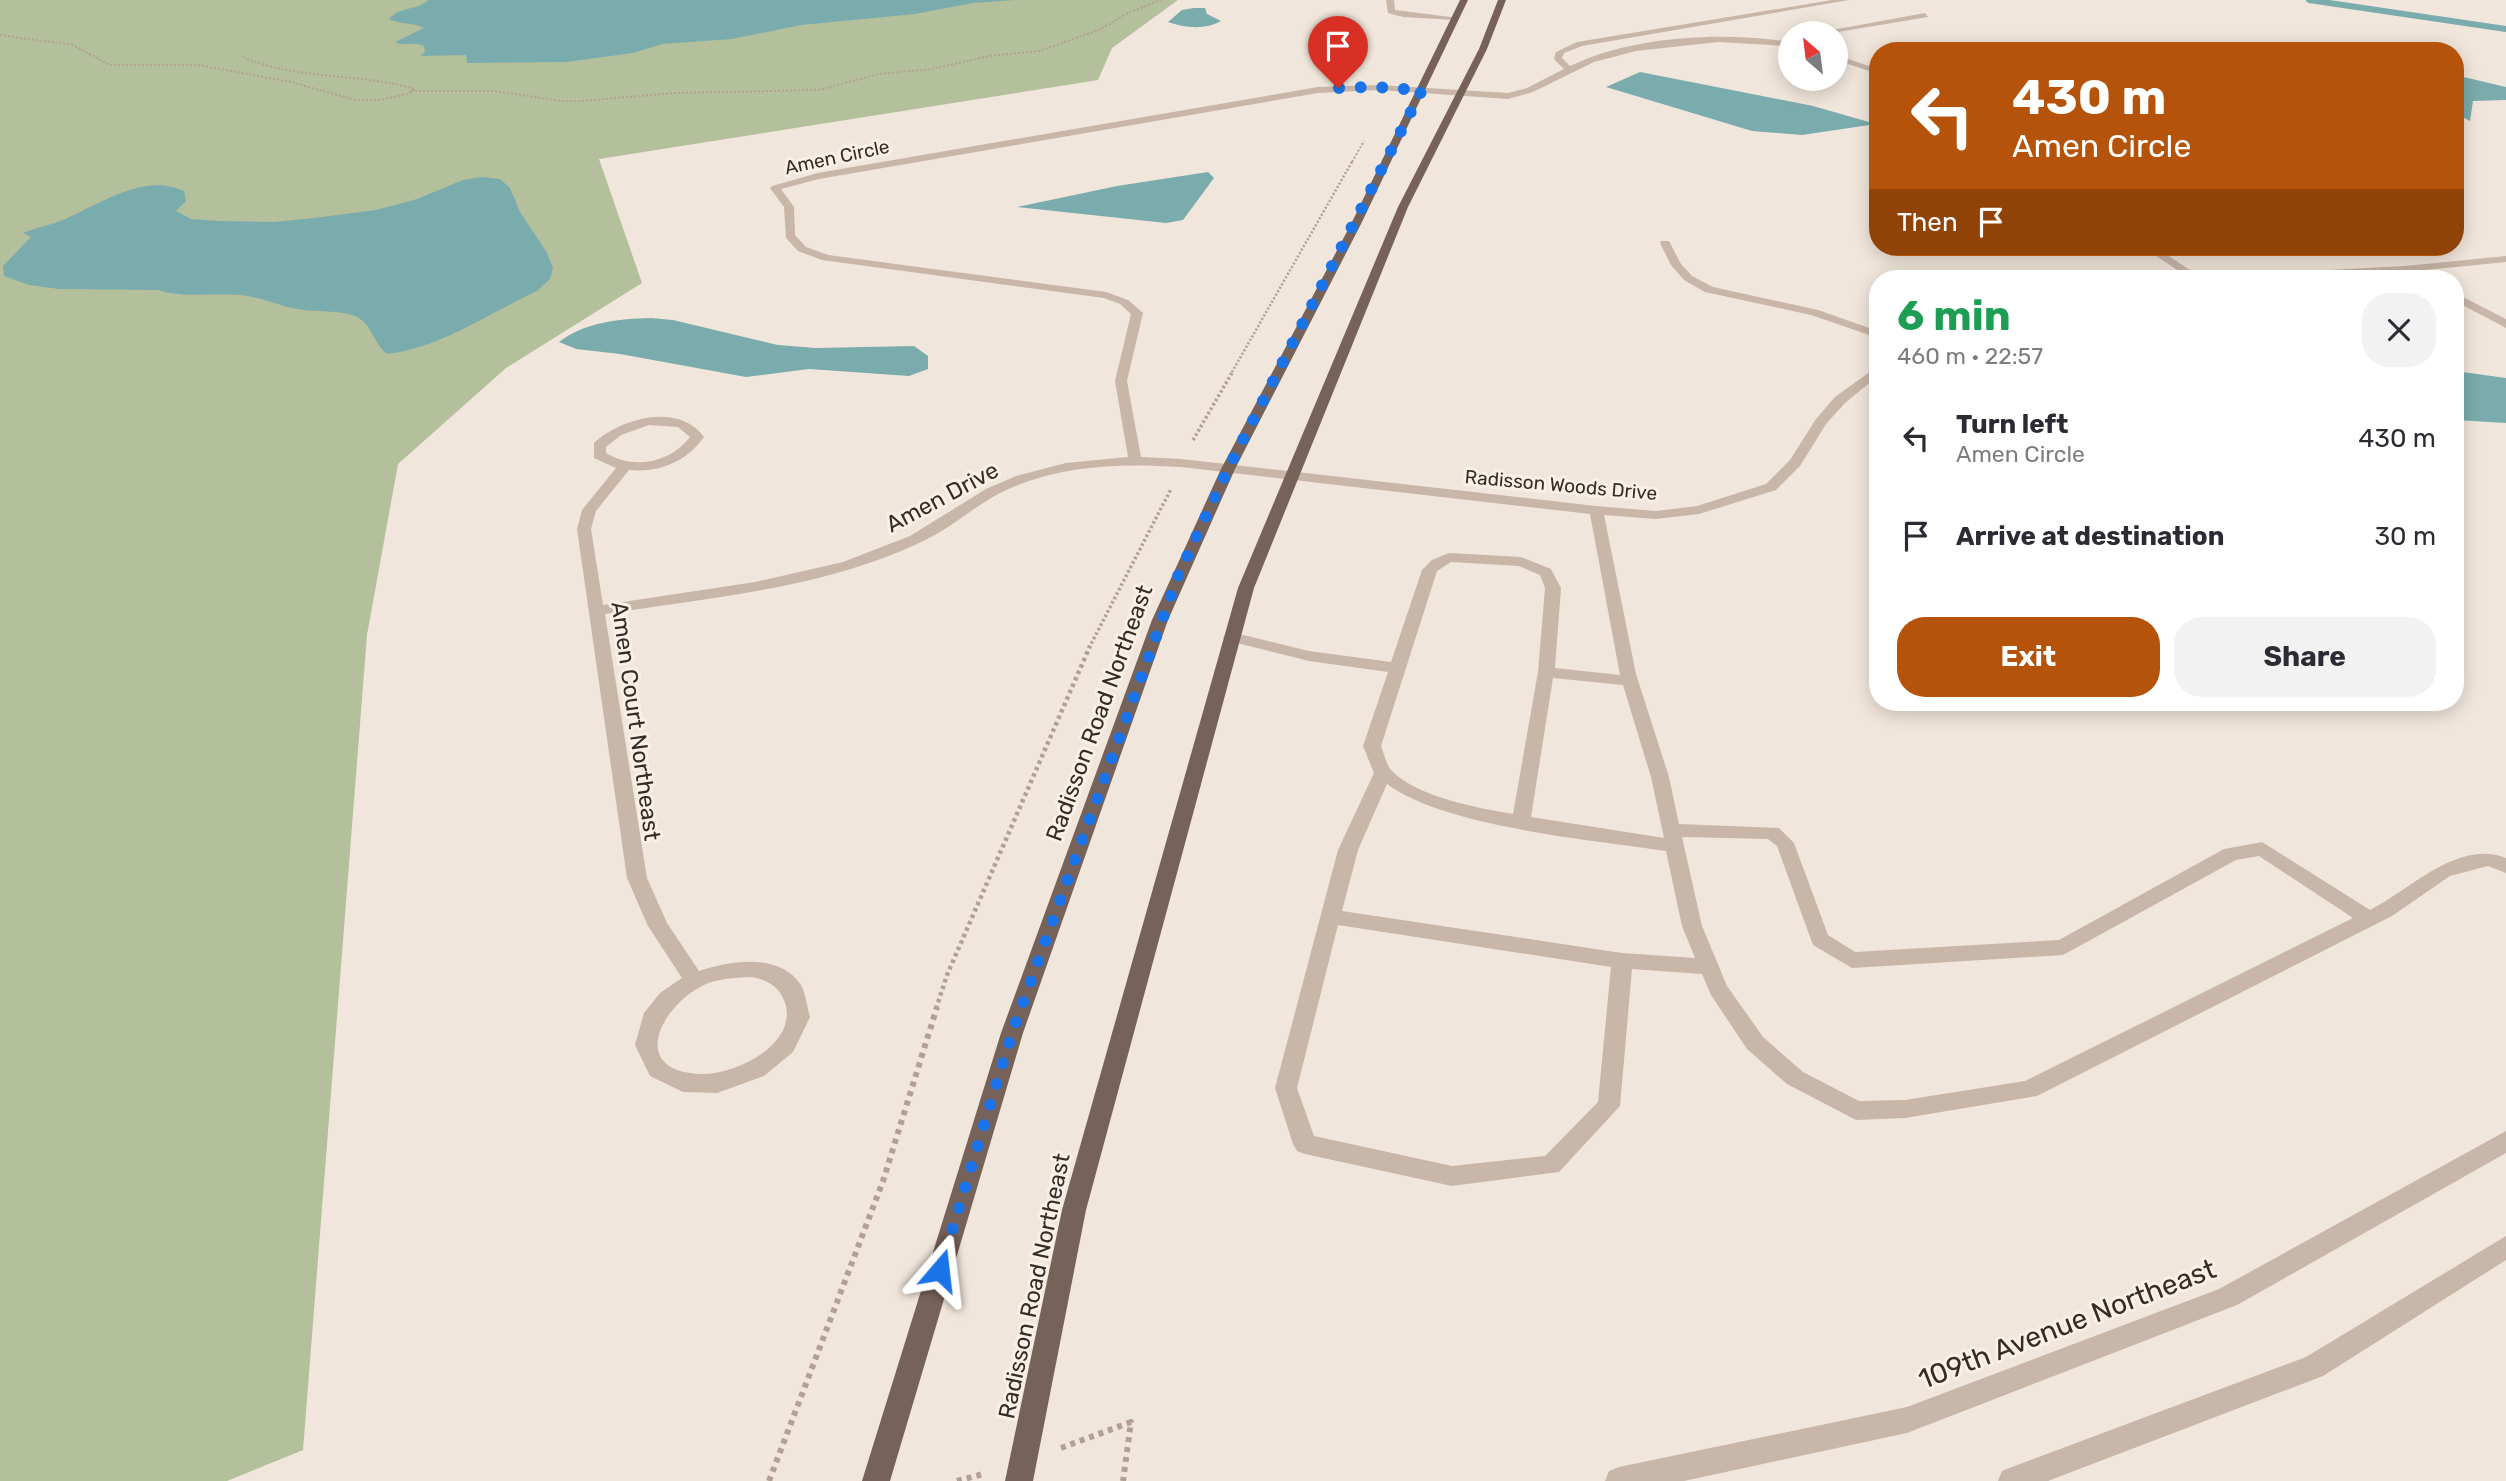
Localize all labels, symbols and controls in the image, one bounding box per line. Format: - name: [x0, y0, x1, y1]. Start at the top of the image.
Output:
- pin: [1308, 16, 1368, 88]
- north arrow: [1778, 21, 1848, 91]
- map controls: [1778, 21, 1848, 91]
- icon: arrive: [1319, 27, 1357, 65]
- text: 430 m: [2012, 68, 2166, 126]
- icon: left: [1897, 70, 1988, 161]
- text: Amen Circle: [2012, 127, 2191, 165]
- street label: Amen Circle: [783, 135, 891, 179]
- icon: arrive: [1972, 203, 2010, 241]
- text: Then: [1897, 207, 1958, 238]
- text: 6 min: [1897, 291, 2011, 341]
- button: close: [2362, 293, 2436, 367]
- text: 460 m · 22:57: [1897, 342, 2043, 370]
- text: Turn left: [1956, 409, 2068, 440]
- icon: left: [1897, 419, 1935, 457]
- text: 430 m: [2358, 423, 2436, 454]
- text: Amen Circle: [1956, 440, 2085, 468]
- street label: Amen Drive: [881, 456, 1003, 538]
- street label: Radisson Woods Drive: [1464, 465, 1658, 505]
- icon: arrive: [1897, 517, 1935, 555]
- text: Arrive at destination: [1956, 521, 2224, 552]
- text: 30 m: [2374, 521, 2436, 552]
- street label: Radisson Road Northeast: [1040, 581, 1158, 845]
- street label: Amen Court Northeast: [605, 600, 667, 842]
- button: Exit: [1897, 617, 2160, 697]
- button: Share: [2174, 617, 2436, 697]
- street label: Radisson Road Northeast: [992, 1151, 1076, 1421]
- position arrow: [903, 1233, 977, 1307]
- street label: 109th Avenue Northeast: [1914, 1252, 2220, 1396]

